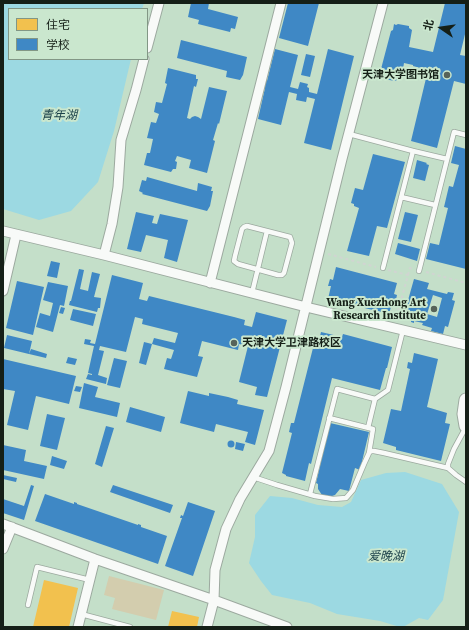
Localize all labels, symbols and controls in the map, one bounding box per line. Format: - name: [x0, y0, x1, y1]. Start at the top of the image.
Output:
- legend: [8, 8, 148, 60]
- north arrow: [421, 8, 461, 48]
- text: 住宅: [46, 17, 70, 33]
- text: 北: [420, 18, 437, 32]
- text: 学校: [46, 37, 70, 53]
- place label: 天津大学图书馆: [362, 68, 439, 82]
- marker: 天津大学图书馆: [442, 70, 452, 80]
- water label: 青年湖: [41, 109, 77, 123]
- place label: Wang Xuezhong Art Research Institute: [326, 296, 426, 322]
- marker: Wang Xuezhong Art Research Institute: [429, 304, 439, 314]
- place label: 天津大学卫津路校区: [242, 336, 341, 350]
- marker: 天津大学卫津路校区: [229, 338, 239, 348]
- water label: 爱晚湖: [368, 550, 404, 564]

